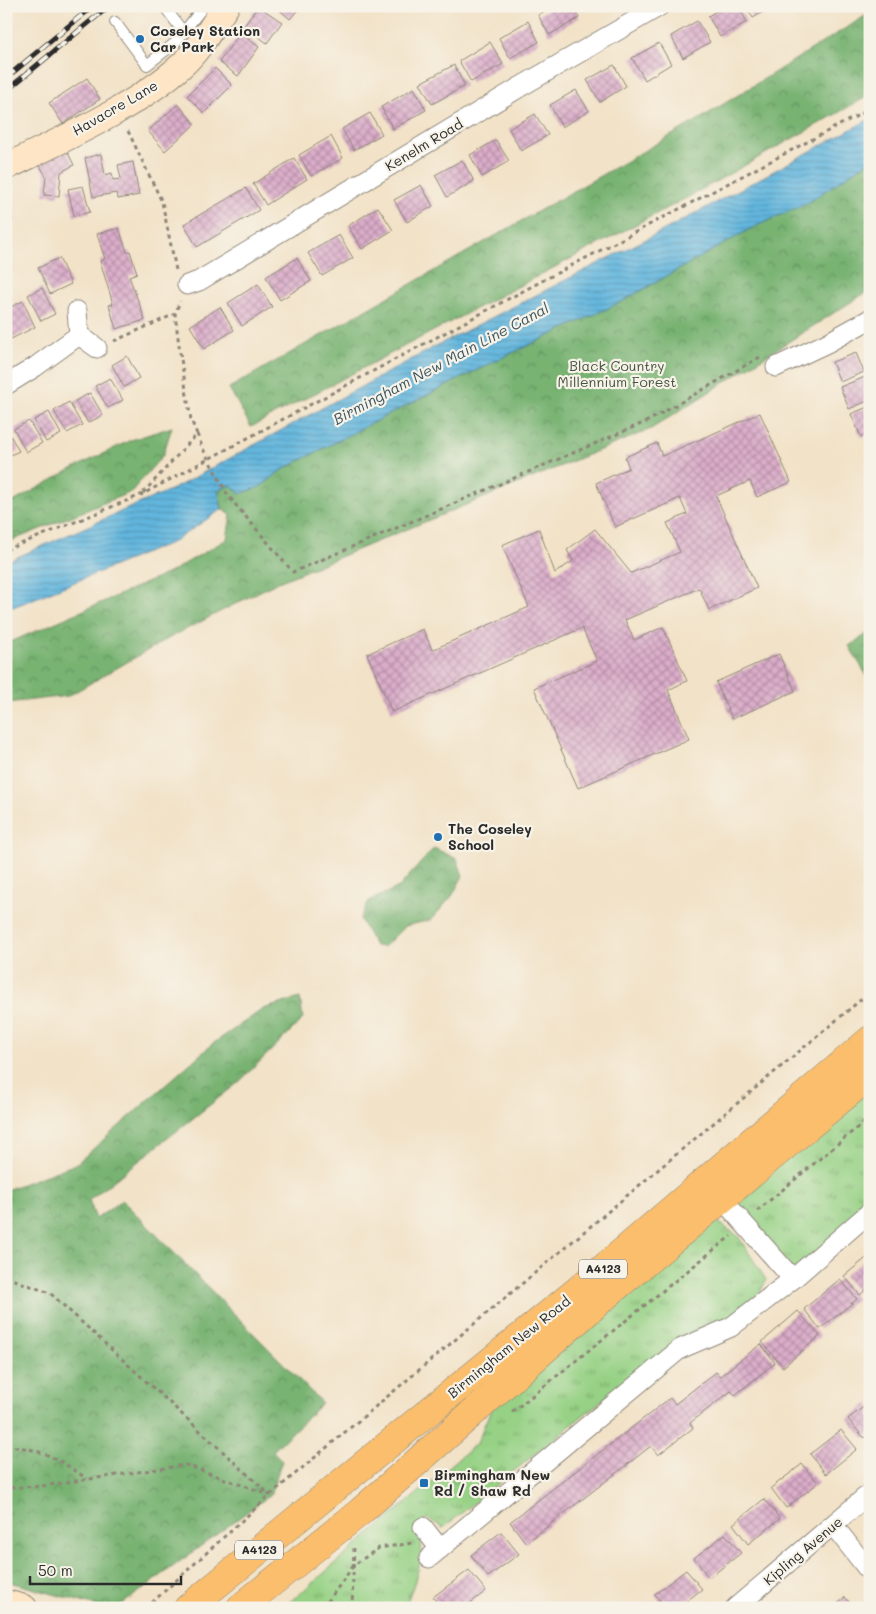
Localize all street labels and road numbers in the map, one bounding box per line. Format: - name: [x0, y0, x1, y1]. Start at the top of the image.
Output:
- street label: Havacre Lane: [69, 75, 161, 140]
- street label: Kenelm Road: [381, 114, 466, 175]
- road number: A4123: [579, 1260, 627, 1278]
- street label: Birmingham New Road: [443, 1291, 574, 1402]
- street label: Kipling Avenue: [759, 1512, 846, 1589]
- road number: A4123: [235, 1540, 283, 1560]

